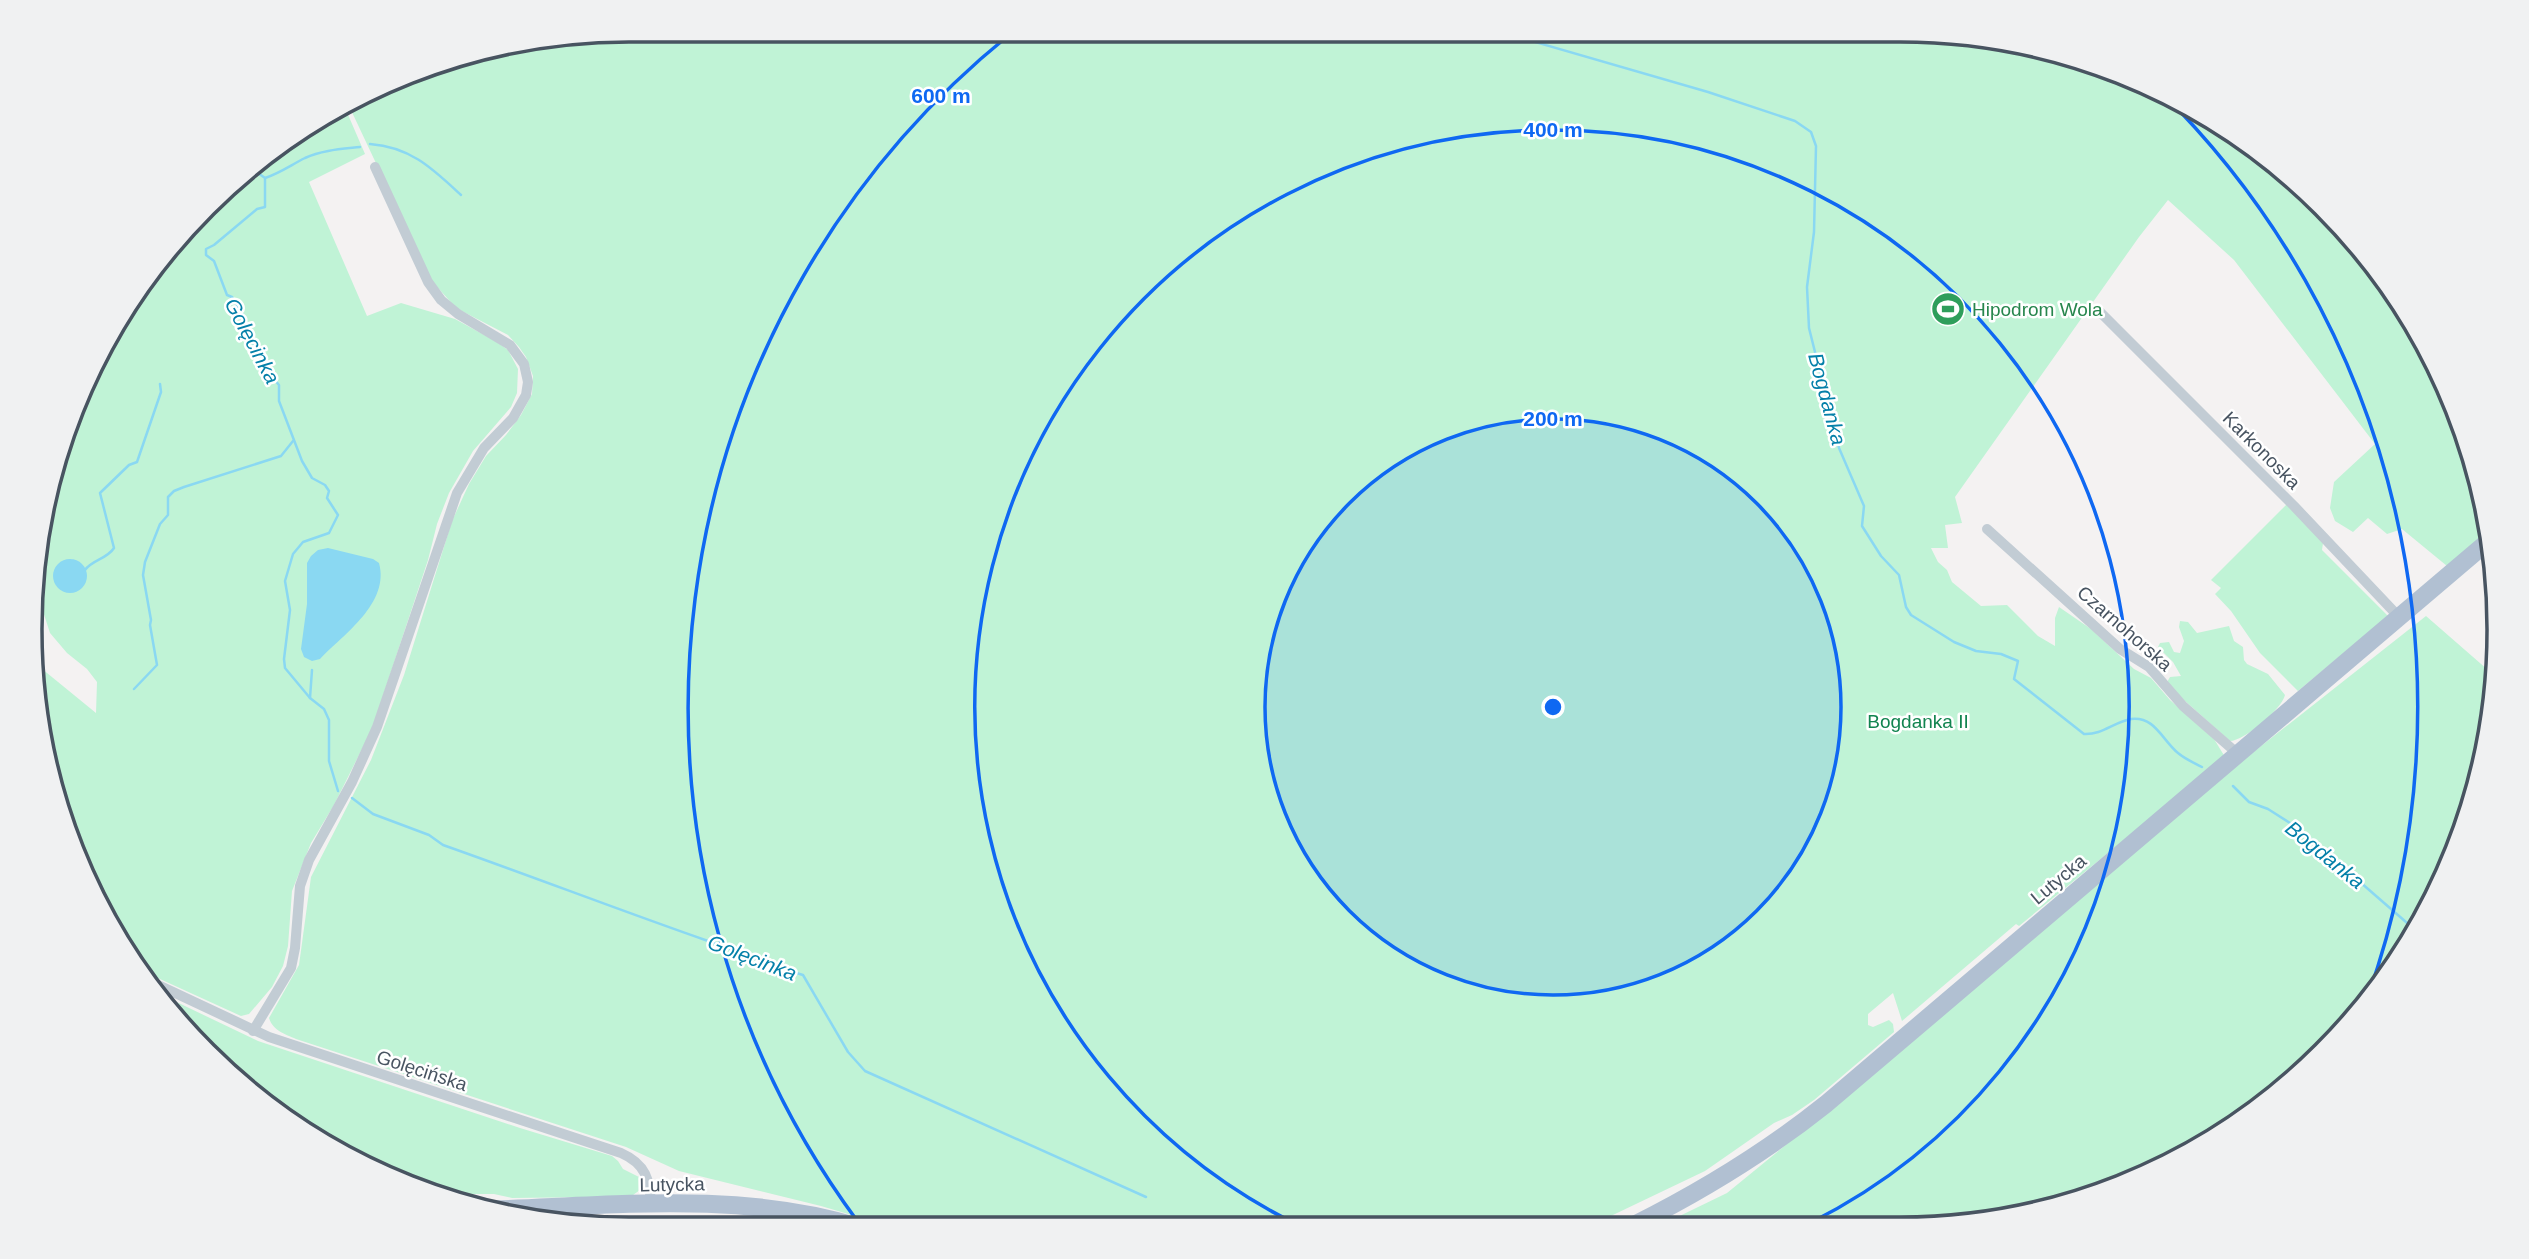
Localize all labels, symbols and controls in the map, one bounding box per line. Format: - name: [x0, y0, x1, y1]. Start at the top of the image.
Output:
- text: 600 m: [911, 84, 971, 107]
- text: 400 m: [1523, 118, 1583, 141]
- sports icon: Hipodrom Wola: [1929, 290, 1967, 328]
- water label: Golęcinka: [220, 294, 285, 387]
- place label: Hipodrom Wola: [1972, 299, 2103, 320]
- water label: Bogdanka: [1804, 350, 1851, 448]
- text: 200 m: [1523, 407, 1583, 430]
- street label: Karkonoska: [2219, 407, 2305, 494]
- street label: Czarnohorska: [2073, 582, 2177, 675]
- centre of rings: [1541, 695, 1565, 719]
- park label: Bogdanka II: [1867, 711, 1969, 732]
- water label: Bogdanka: [2281, 816, 2369, 893]
- street label: Lutycka: [2026, 850, 2090, 908]
- water label: Golęcinka: [704, 930, 800, 985]
- street label: Golęcińska: [374, 1046, 470, 1095]
- street label: Lutycka: [639, 1173, 705, 1196]

